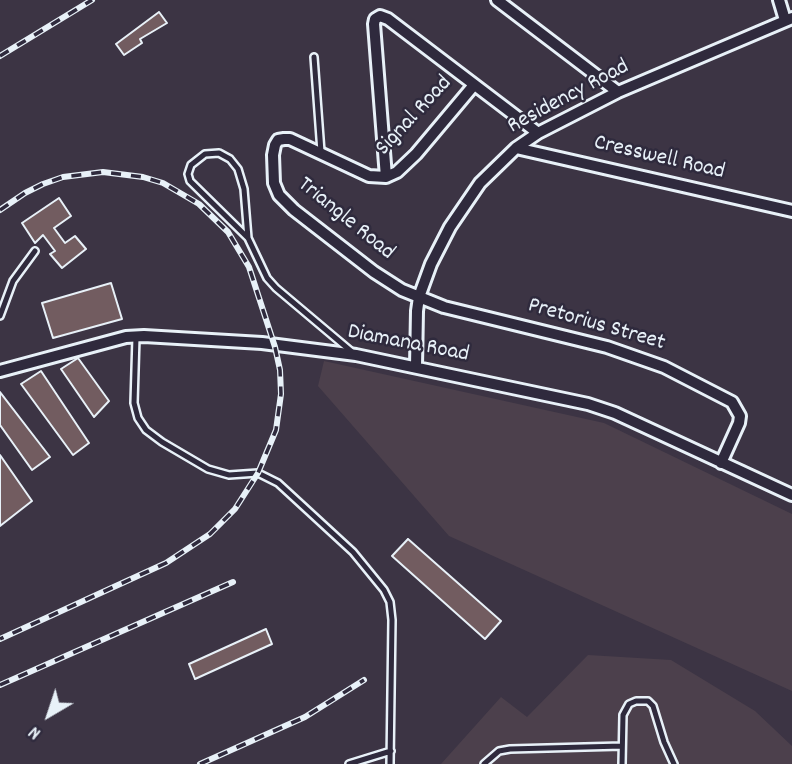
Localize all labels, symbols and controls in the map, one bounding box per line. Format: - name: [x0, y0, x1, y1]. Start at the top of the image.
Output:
- street label: Residency Road: [504, 54, 634, 142]
- street label: Signal Road: [371, 71, 459, 163]
- street label: Cresswell Road: [591, 131, 727, 187]
- street label: Triangle Road: [291, 172, 399, 268]
- street label: Pretorius Street: [524, 293, 668, 359]
- street label: Diamana Road: [345, 320, 471, 370]
- north arrow: [14, 680, 84, 750]
- text: N: [23, 718, 48, 745]

